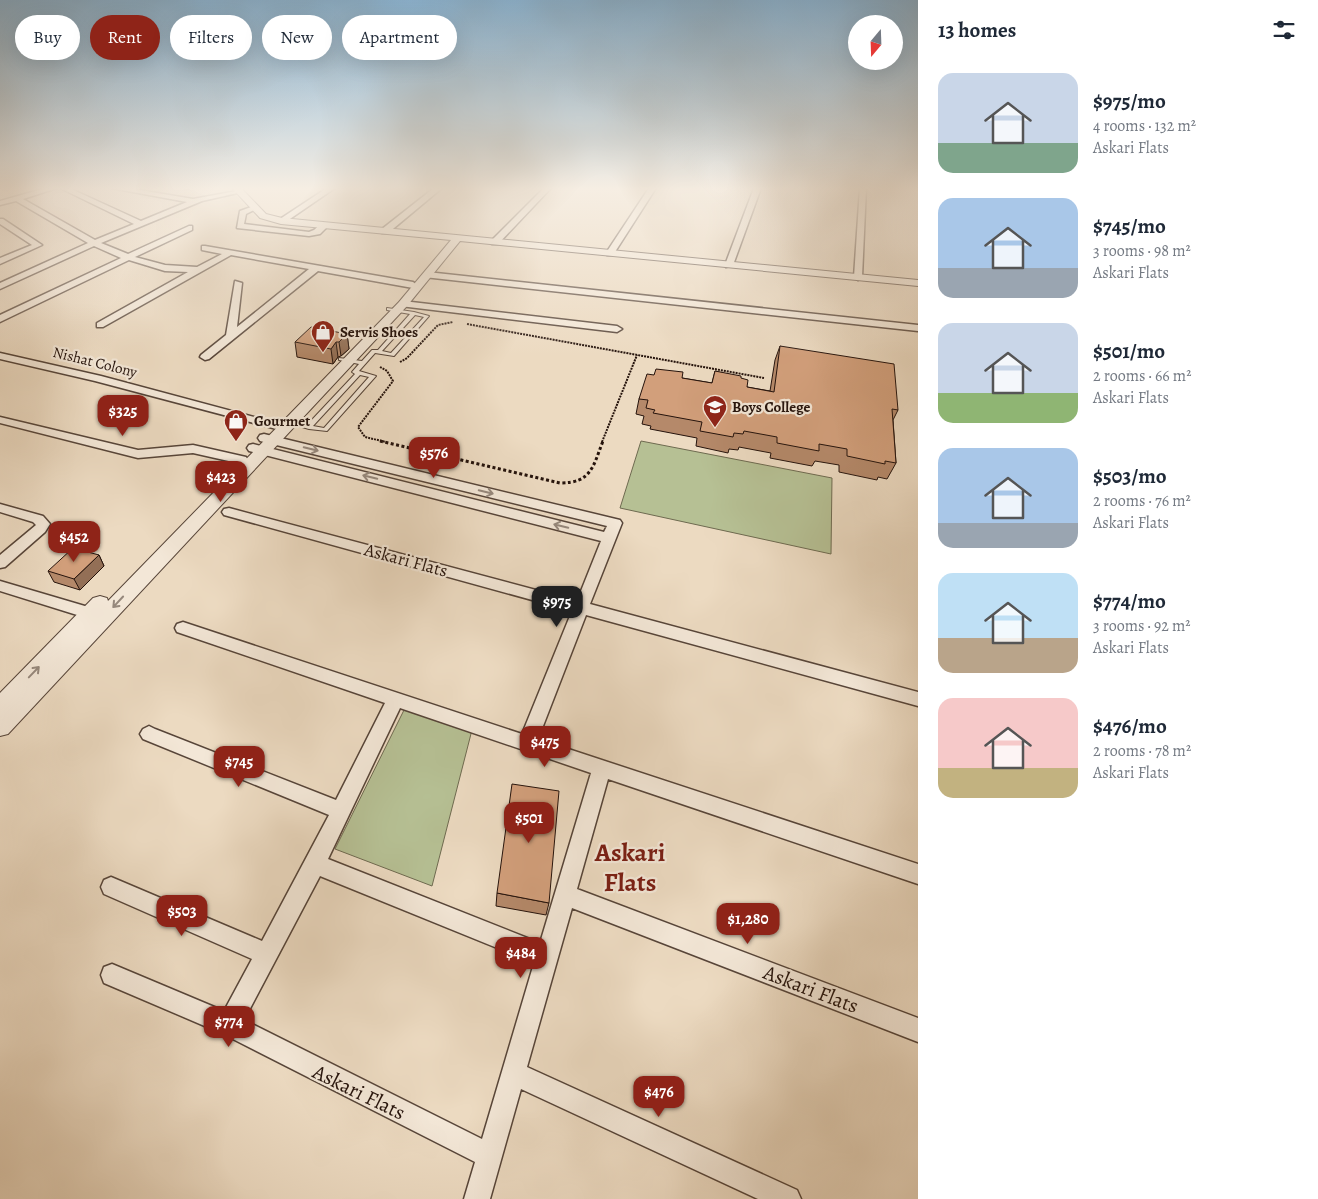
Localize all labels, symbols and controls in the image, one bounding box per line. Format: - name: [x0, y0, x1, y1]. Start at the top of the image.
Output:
- chip: Buy: [15, 15, 80, 60]
- chip: Rent: [90, 15, 160, 60]
- chip: Filters: [170, 15, 252, 60]
- chip: New: [262, 15, 332, 60]
- chip: Apartment: [342, 15, 457, 60]
- north arrow: [848, 15, 902, 70]
- map controls: [848, 15, 903, 70]
- text: 13 homes: [938, 16, 1016, 44]
- icon: filters: [1270, 16, 1298, 44]
- text: $975/mo: [1093, 87, 1166, 115]
- icon: home: [978, 93, 1038, 153]
- text: 4 rooms · 132 m²: [1093, 115, 1196, 137]
- text: Askari Flats: [1093, 137, 1169, 159]
- text: $745/mo: [1093, 212, 1166, 240]
- icon: home: [978, 218, 1038, 278]
- text: 3 rooms · 98 m²: [1093, 240, 1191, 262]
- text: Askari Flats: [1093, 262, 1169, 284]
- shop icon: Servis Shoes: [310, 319, 336, 353]
- place label: Servis Shoes: [340, 322, 418, 342]
- text: $501/mo: [1093, 337, 1165, 365]
- street label: Nishat Colony: [51, 342, 140, 382]
- icon: home: [978, 343, 1038, 403]
- text: 2 rooms · 66 m²: [1093, 365, 1191, 387]
- text: Askari Flats: [1093, 387, 1169, 409]
- pin: $325: [93, 394, 153, 437]
- school or university icon: Boys College: [702, 394, 728, 428]
- place label: Boys College: [732, 397, 811, 417]
- text: $325: [109, 400, 137, 422]
- shop icon: Gourmet: [223, 408, 249, 442]
- place label: Gourmet: [254, 411, 310, 431]
- pin: $576: [404, 436, 464, 479]
- text: $576: [420, 442, 448, 464]
- one-way arrow: [303, 445, 319, 454]
- pin: $423: [191, 460, 251, 503]
- text: $503/mo: [1093, 462, 1167, 490]
- text: $423: [206, 466, 236, 488]
- icon: home: [978, 468, 1038, 528]
- one-way arrow: [362, 472, 378, 481]
- one-way arrow: [478, 488, 494, 497]
- text: 2 rooms · 76 m²: [1093, 490, 1191, 512]
- text: Askari Flats: [1093, 512, 1169, 534]
- pin: $452: [44, 520, 104, 563]
- one-way arrow: [554, 521, 570, 530]
- text: $452: [59, 526, 89, 548]
- street label: Askari Flats: [361, 537, 450, 583]
- pin: $975: [527, 586, 587, 628]
- text: $774/mo: [1093, 587, 1166, 615]
- text: $975: [543, 591, 571, 613]
- icon: home: [978, 593, 1038, 653]
- one-way arrow: [112, 596, 124, 609]
- text: 3 rooms · 92 m²: [1093, 615, 1191, 637]
- text: Askari Flats: [1093, 637, 1169, 659]
- one-way arrow: [28, 666, 40, 678]
- text: $476/mo: [1093, 712, 1167, 740]
- icon: home: [978, 718, 1038, 778]
- pin: $475: [515, 726, 575, 768]
- text: $475: [531, 731, 559, 753]
- text: 2 rooms · 78 m²: [1093, 740, 1191, 762]
- pin: $745: [209, 746, 269, 788]
- text: $745: [225, 751, 253, 773]
- text: Askari Flats: [1093, 762, 1169, 784]
- pin: $501: [499, 802, 559, 844]
- text: $501: [515, 807, 543, 829]
- district label: Askari Flats: [594, 835, 665, 900]
- pin: $503: [152, 894, 212, 937]
- text: $503: [167, 900, 197, 922]
- pin: $1,280: [707, 902, 789, 945]
- text: $1,280: [728, 908, 768, 930]
- pin: $484: [491, 936, 551, 979]
- text: $484: [506, 942, 536, 964]
- street label: Askari Flats: [759, 958, 863, 1020]
- pin: $774: [199, 1006, 259, 1048]
- text: $774: [215, 1011, 243, 1033]
- street label: Askari Flats: [307, 1057, 410, 1126]
- pin: $476: [629, 1076, 689, 1118]
- text: $476: [644, 1081, 674, 1103]

